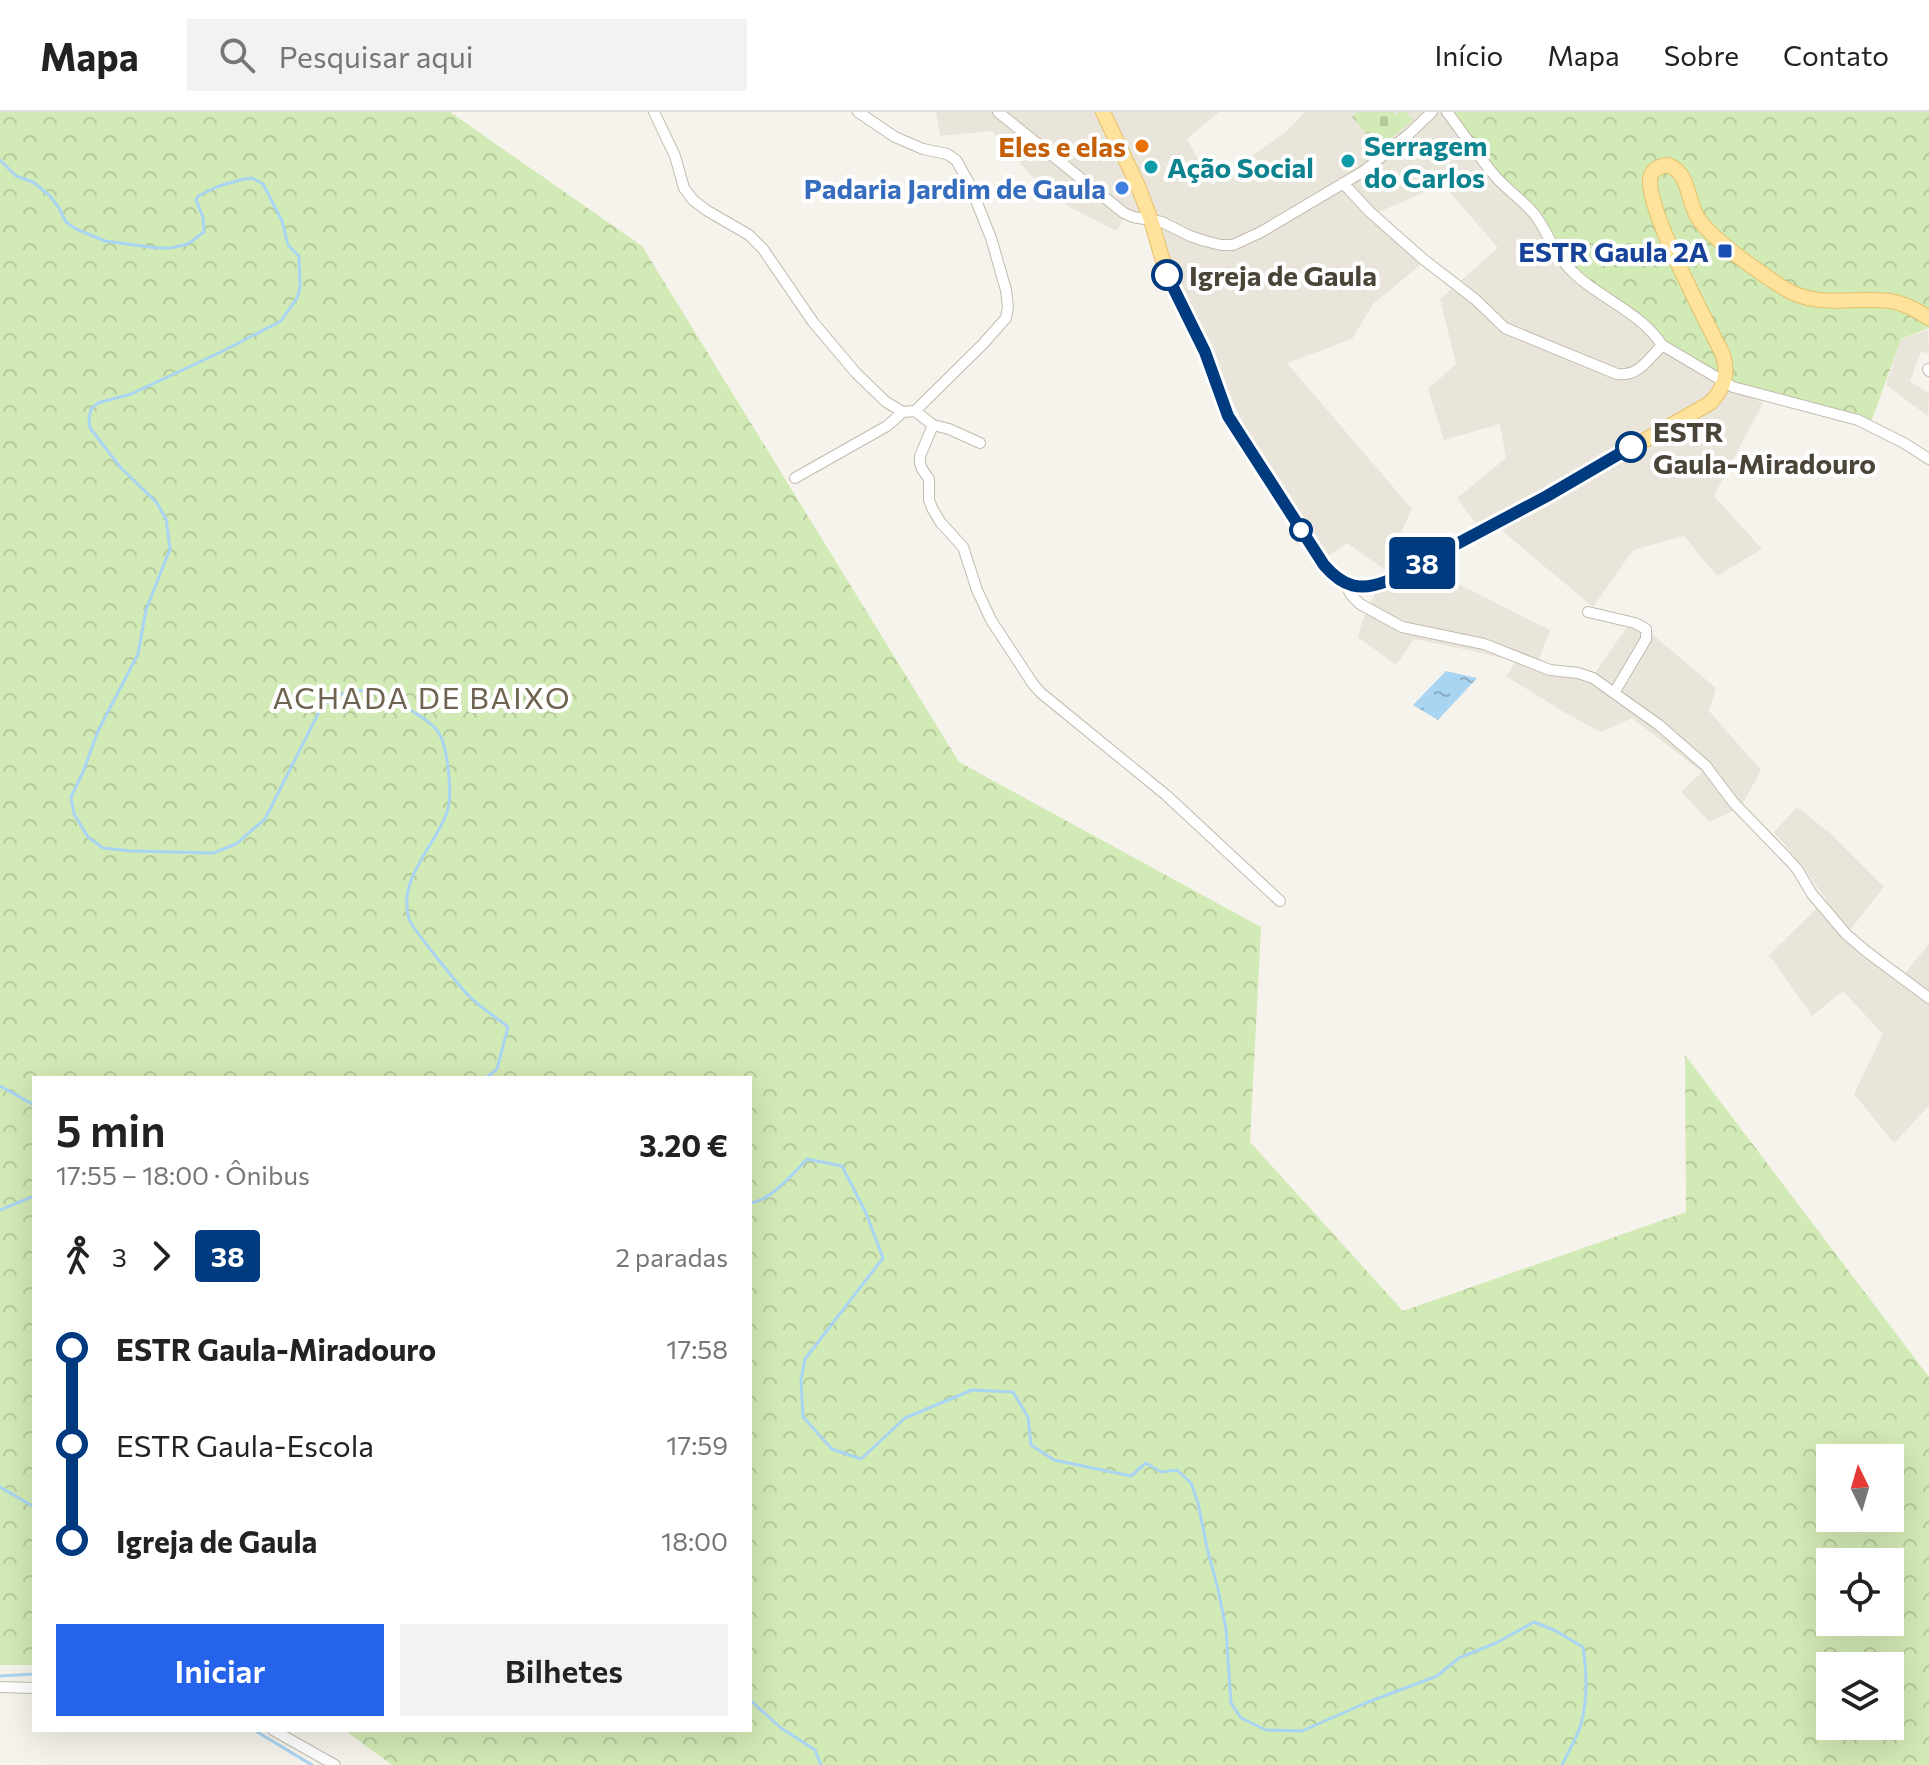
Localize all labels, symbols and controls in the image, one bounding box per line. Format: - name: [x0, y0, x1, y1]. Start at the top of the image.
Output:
- search box: [187, 19, 747, 91]
- text: Mapa: [40, 32, 139, 79]
- icon: search: [215, 33, 259, 77]
- text: Pesquisar aqui: [279, 37, 473, 74]
- text: Início: [1434, 38, 1503, 72]
- text: Mapa: [1547, 38, 1620, 72]
- text: Sobre: [1664, 38, 1739, 72]
- text: Contato: [1783, 38, 1889, 72]
- place label: Serragem do Carlos: [1364, 128, 1487, 194]
- place label: Eles e elas: [998, 129, 1126, 163]
- marker: Eles e elas: [1133, 137, 1151, 155]
- place label: Ação Social: [1167, 150, 1314, 184]
- marker: Serragem do Carlos: [1339, 152, 1357, 170]
- marker: Ação Social: [1142, 158, 1160, 176]
- place label: Padaria Jardim de Gaula: [804, 171, 1106, 205]
- marker: Padaria Jardim de Gaula: [1113, 179, 1131, 197]
- place label: ESTR Gaula 2A: [1518, 234, 1709, 268]
- marker: ESTR Gaula 2A: [1716, 242, 1734, 260]
- place label: Igreja de Gaula: [1189, 258, 1377, 292]
- marker: Igreja de Gaula: [1152, 260, 1182, 290]
- place label: ESTR Gaula-Miradouro: [1653, 414, 1876, 480]
- marker: ESTR Gaula-Miradouro: [1616, 432, 1646, 462]
- unlabelled marker: [1290, 519, 1312, 541]
- line badge: 38: [1386, 537, 1458, 589]
- text: 38: [1405, 546, 1439, 580]
- district label: ACHADA DE BAIXO: [272, 678, 572, 715]
- text: 5 min: [56, 1102, 166, 1156]
- text: 3.20 €: [639, 1126, 728, 1163]
- text: 17:55 – 18:00 · Ônibus: [56, 1159, 310, 1190]
- icon: walk: [56, 1234, 100, 1278]
- icon: forward: [139, 1234, 183, 1278]
- text: 38: [211, 1239, 244, 1273]
- text: 3: [112, 1241, 127, 1272]
- text: 2 paradas: [615, 1241, 728, 1272]
- text: ESTR Gaula-Miradouro: [116, 1330, 436, 1367]
- text: 17:58: [666, 1333, 728, 1364]
- text: ESTR Gaula-Escola: [116, 1426, 374, 1463]
- text: 17:59: [666, 1429, 728, 1460]
- north arrow: [1816, 1444, 1904, 1532]
- map controls: [1816, 1444, 1904, 1740]
- text: Igreja de Gaula: [116, 1522, 317, 1559]
- text: 18:00: [661, 1525, 728, 1556]
- button: locate: [1816, 1548, 1904, 1636]
- button: Iniciar: [56, 1624, 384, 1716]
- button: Bilhetes: [400, 1624, 728, 1716]
- button: layers: [1816, 1652, 1904, 1740]

